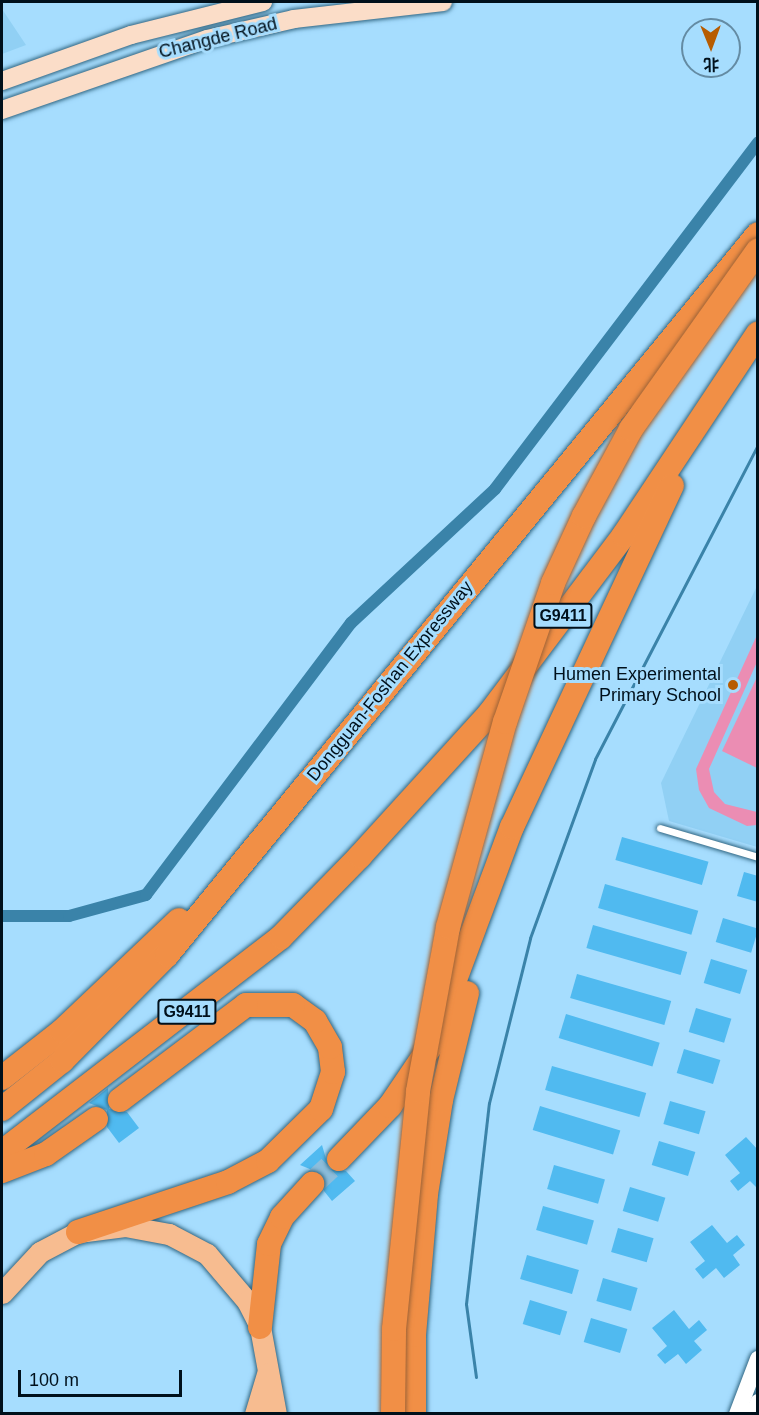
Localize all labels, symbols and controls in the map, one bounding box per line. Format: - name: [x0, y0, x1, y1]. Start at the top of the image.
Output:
- street label: Changde Road: [157, 13, 279, 63]
- north arrow: [681, 18, 741, 78]
- text: 北: [703, 56, 719, 73]
- street label: Dongguan-Foshan Expressway: [303, 577, 477, 785]
- road number: G9411: [533, 603, 593, 629]
- place label: Humen Experimental Primary School: [553, 664, 721, 706]
- marker: Humen Experimental Primary School: [726, 678, 740, 692]
- road number: G9411: [157, 999, 217, 1025]
- scale bar: [21, 1358, 184, 1396]
- text: 100 m: [29, 1370, 79, 1390]

